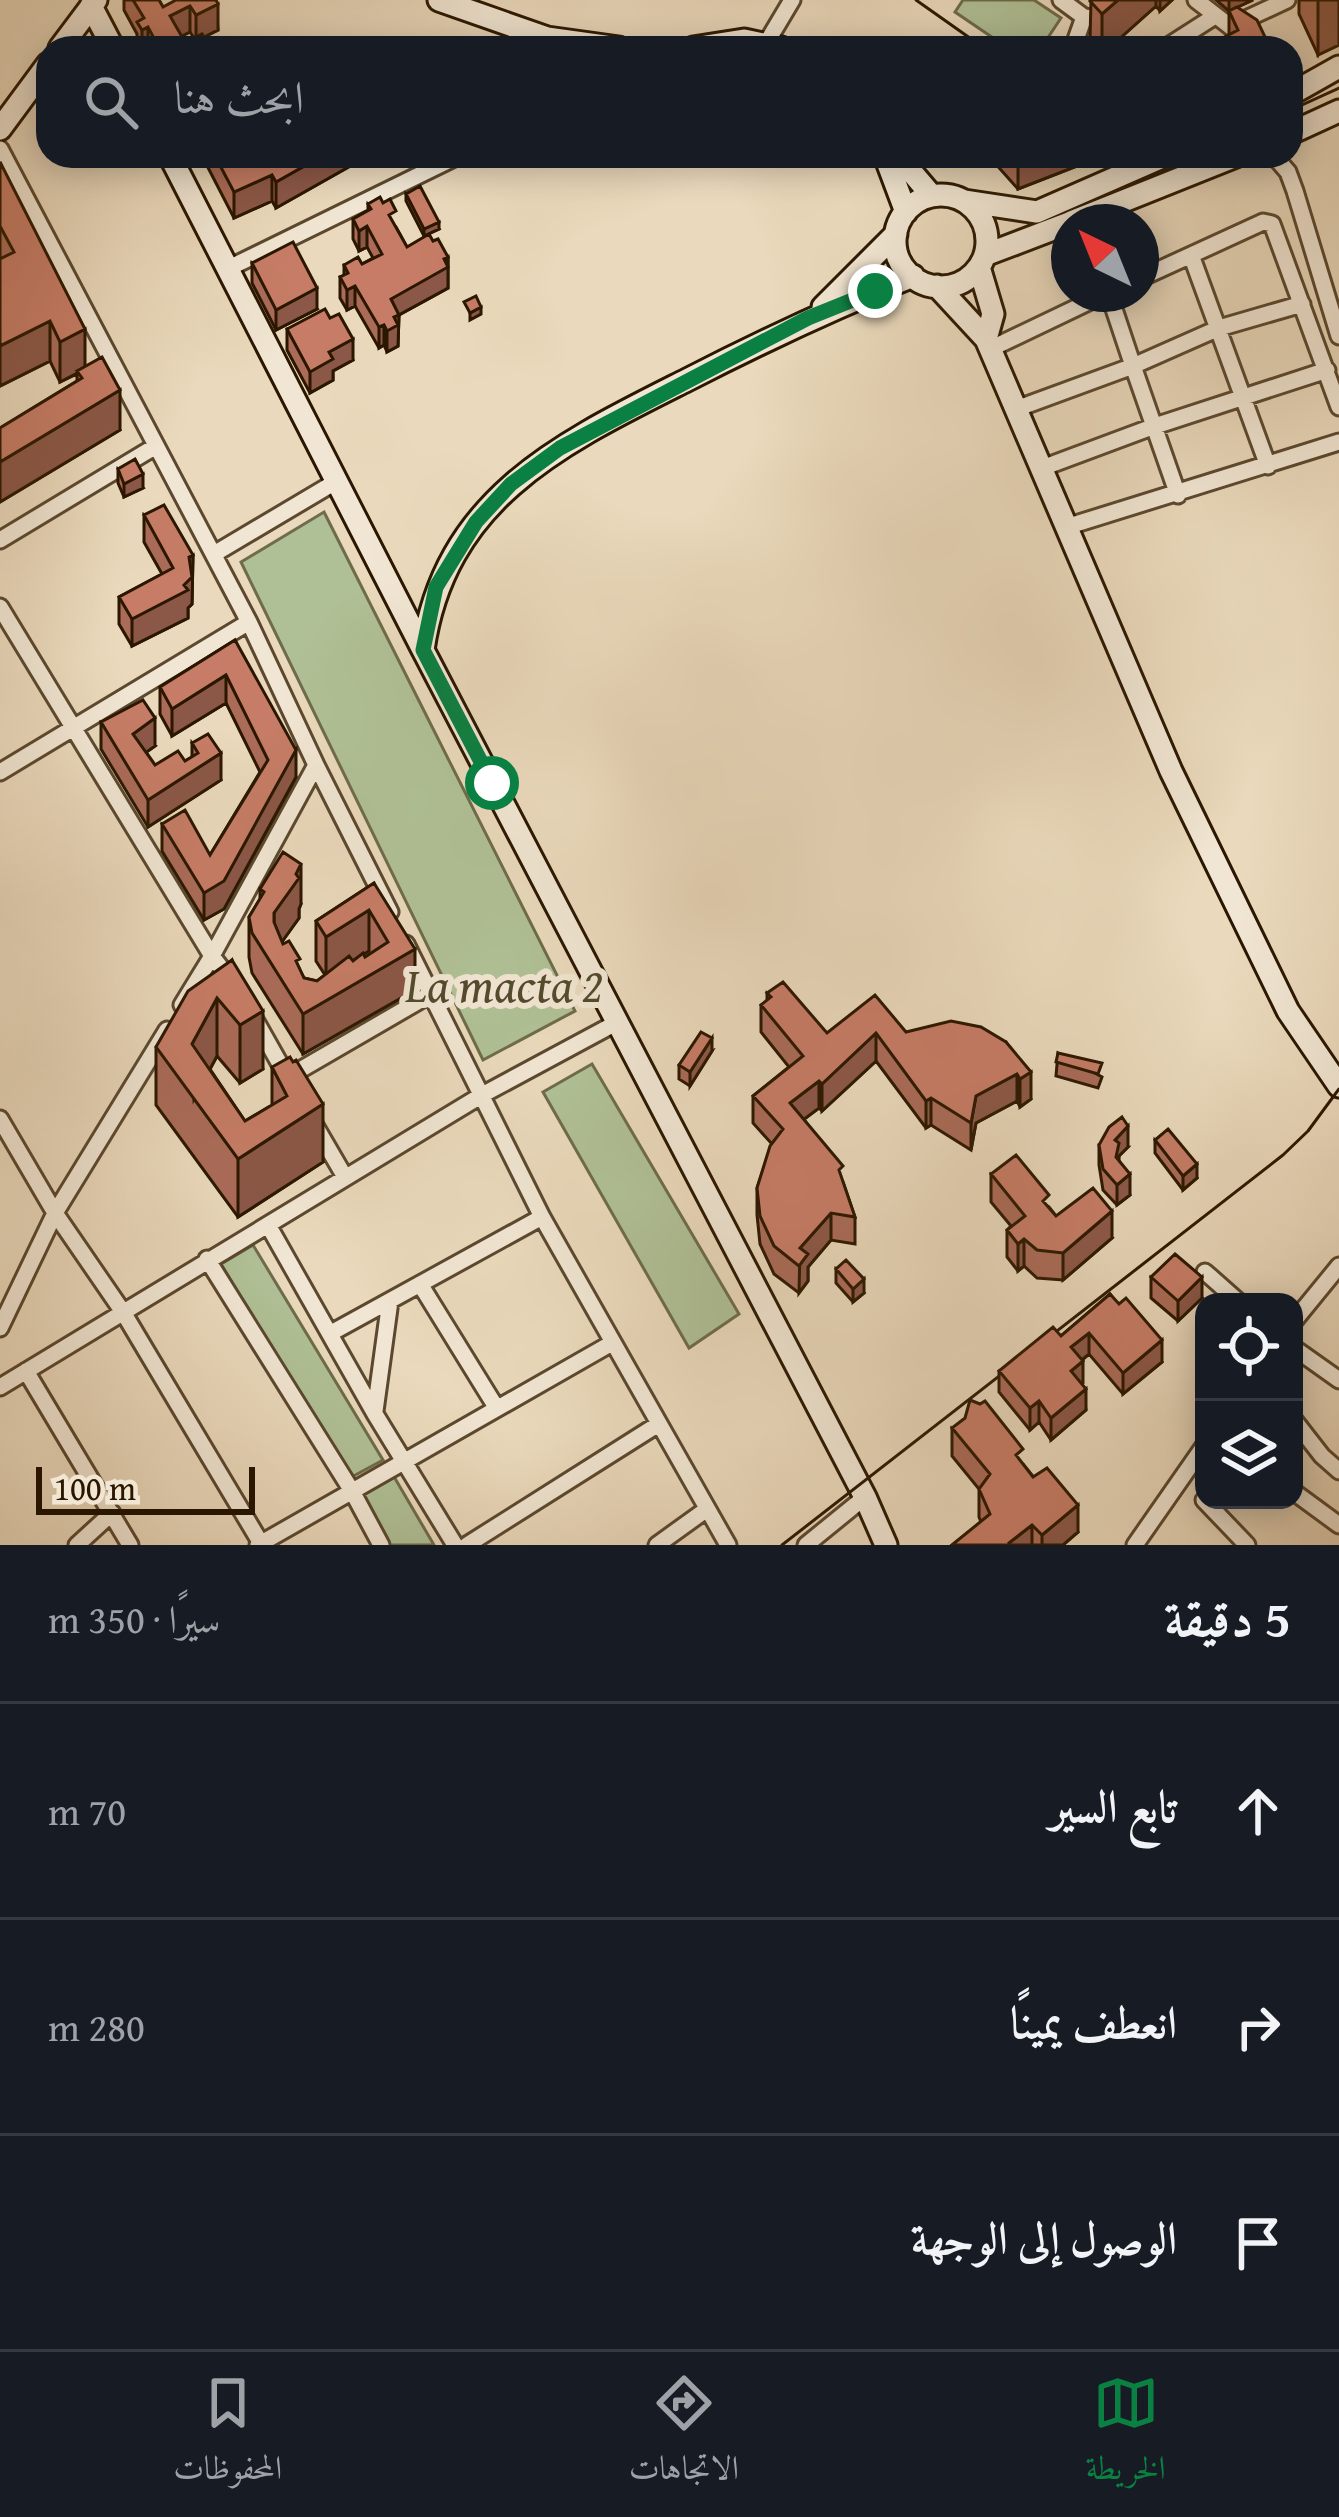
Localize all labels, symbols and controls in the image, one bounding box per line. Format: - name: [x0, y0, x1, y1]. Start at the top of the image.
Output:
- search box: [36, 36, 1303, 168]
- text: ابحث هنا: [174, 64, 304, 129]
- icon: search: [78, 69, 144, 135]
- north arrow: [1051, 204, 1159, 312]
- route end: [848, 264, 902, 318]
- route start: [465, 756, 519, 810]
- park label: La macta 2: [404, 949, 603, 1020]
- map controls: [1195, 1293, 1303, 1509]
- button: locate: [1195, 1293, 1303, 1401]
- button: layers: [1195, 1401, 1303, 1509]
- scale bar: [36, 1461, 255, 1514]
- text: 100 m: [54, 1464, 136, 1512]
- text: 5 دقيقة: [1164, 1580, 1291, 1655]
- text: سيرًا · 350 m: [48, 1590, 220, 1647]
- text: تابع السير: [1050, 1773, 1177, 1838]
- icon: ahead: [1225, 1778, 1291, 1844]
- text: 70 m: [48, 1782, 126, 1839]
- text: انعطف يمينًا: [1010, 1989, 1177, 2054]
- icon: right: [1225, 1994, 1291, 2060]
- text: 280 m: [48, 1998, 145, 2055]
- text: الوصول إلى الوجهة: [911, 2205, 1177, 2270]
- icon: arrive: [1225, 2210, 1291, 2276]
- tab: المحفوظات: [173, 2370, 282, 2500]
- tab: الاتجاهات: [629, 2370, 739, 2500]
- tab: الخريطة: [1085, 2370, 1166, 2500]

